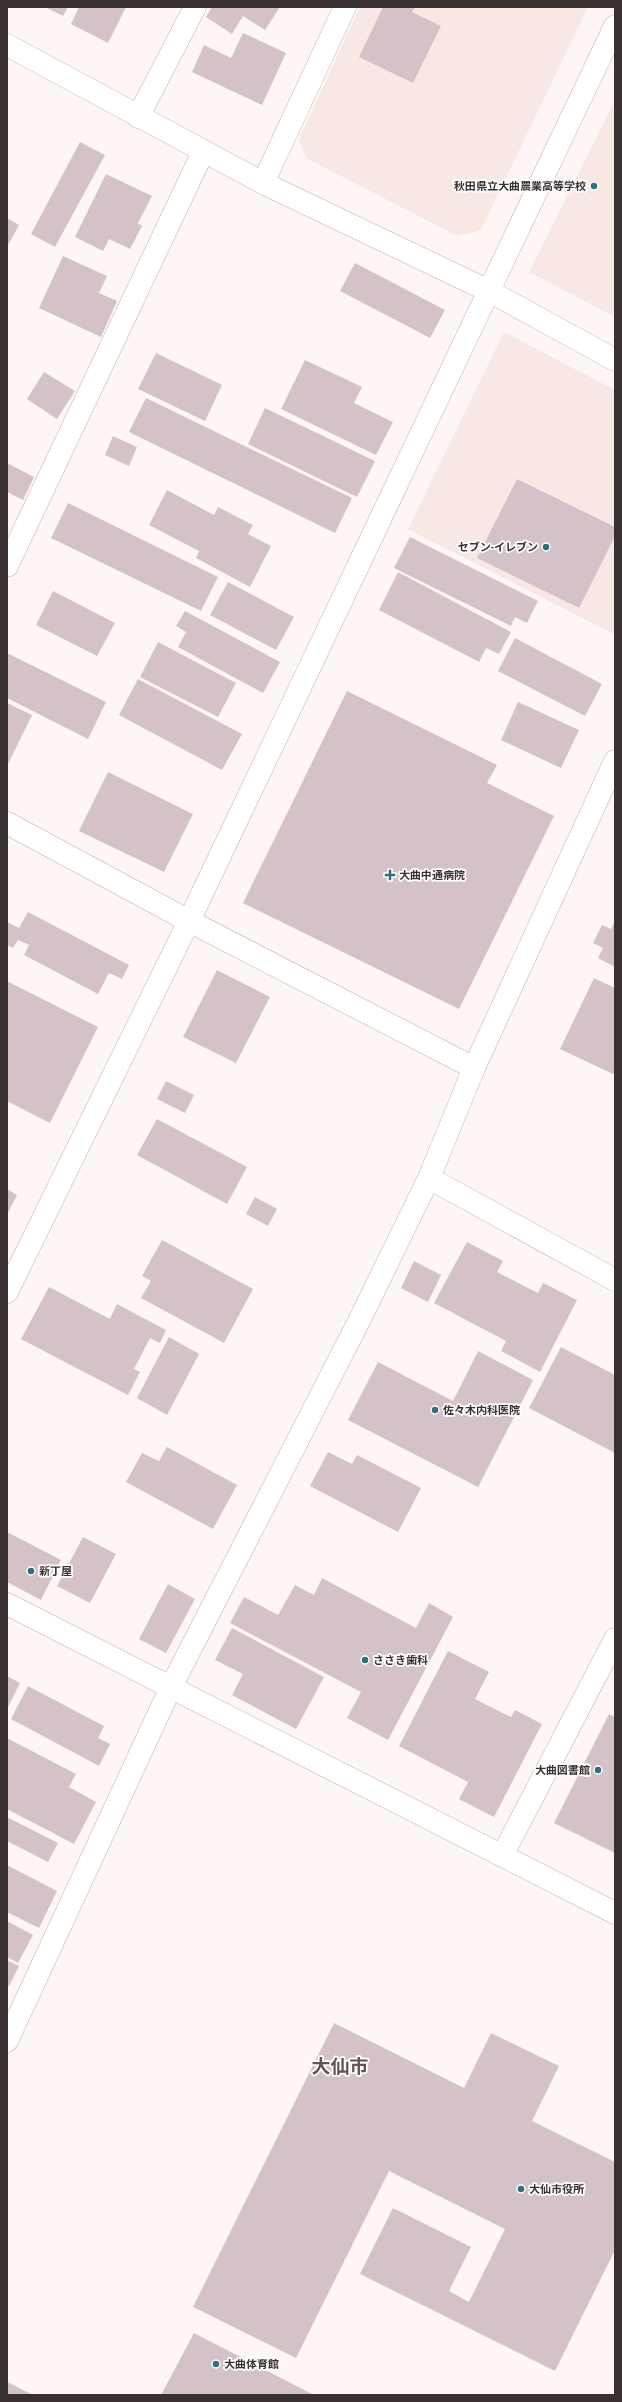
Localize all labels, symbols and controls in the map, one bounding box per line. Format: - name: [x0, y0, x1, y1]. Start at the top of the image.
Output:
- place label: 秋田県立大曲農業高等学校: [454, 179, 586, 193]
- marker: 秋田県立大曲農業高等学校: [589, 181, 599, 191]
- place label: セブン-イレブン: [458, 540, 538, 554]
- marker: セブン-イレブン: [541, 542, 551, 552]
- place label: 大曲中通病院: [399, 868, 465, 882]
- marker: 大曲中通病院: [384, 869, 396, 881]
- place label: 佐々木内科医院: [443, 1403, 520, 1417]
- marker: 佐々木内科医院: [430, 1405, 440, 1415]
- place label: 新丁屋: [39, 1564, 72, 1578]
- marker: 新丁屋: [26, 1566, 36, 1576]
- place label: ささき歯科: [373, 1653, 428, 1667]
- marker: ささき歯科: [360, 1655, 370, 1665]
- place label: 大曲図書館: [535, 1763, 590, 1777]
- marker: 大曲図書館: [593, 1765, 603, 1775]
- district label: 大仙市: [311, 2054, 369, 2078]
- place label: 大仙市役所: [529, 2182, 584, 2196]
- marker: 大仙市役所: [516, 2184, 526, 2194]
- place label: 大曲体育館: [224, 2357, 279, 2371]
- marker: 大曲体育館: [211, 2359, 221, 2369]

